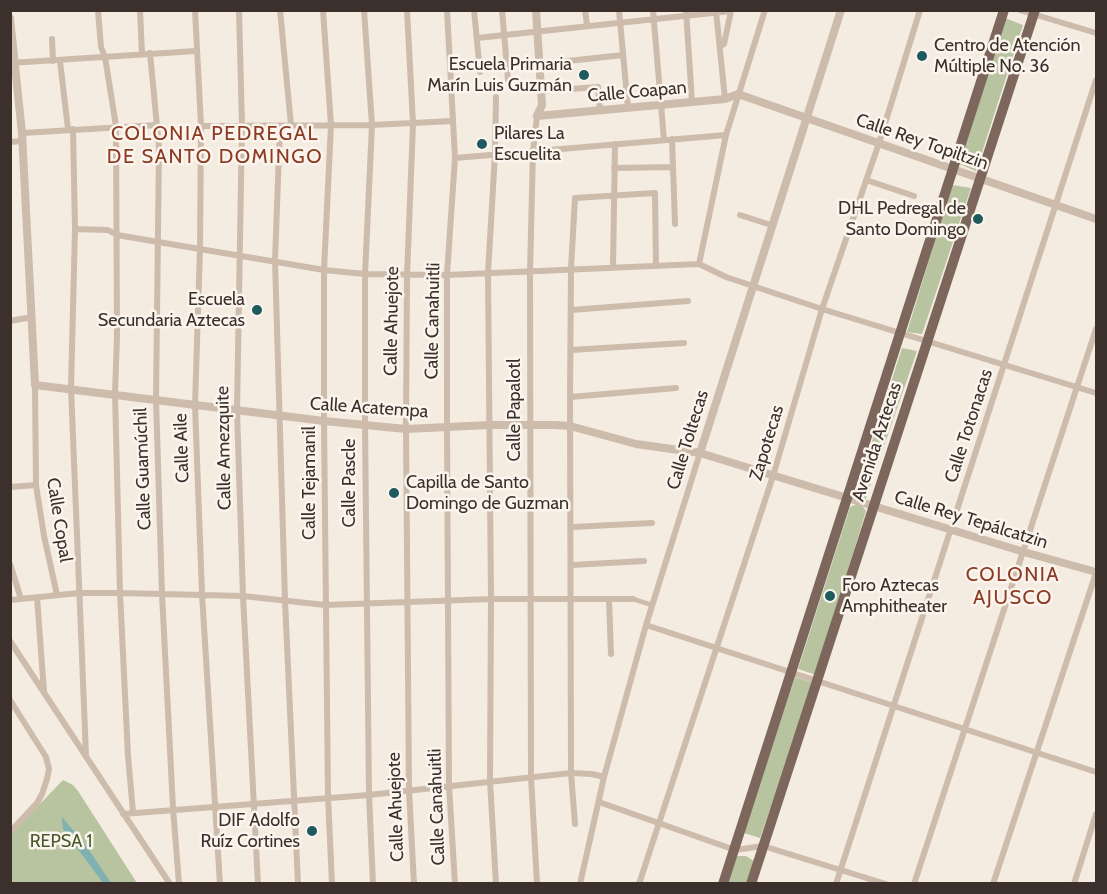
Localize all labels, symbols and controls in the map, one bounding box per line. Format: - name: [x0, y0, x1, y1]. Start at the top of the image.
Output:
- place label: Centro de Atención Múltiple No. 36: [934, 35, 1081, 78]
- marker: Centro de Atención Múltiple No. 36: [915, 49, 929, 63]
- place label: Escuela Primaria Marín Luis Guzmán: [427, 54, 572, 97]
- marker: Escuela Primaria Marín Luis Guzmán: [577, 68, 591, 82]
- street label: Calle Coapan: [586, 77, 688, 107]
- street label: Calle Rey Topiltzin: [853, 109, 991, 175]
- district label: COLONIA PEDREGAL DE SANTO DOMINGO: [107, 122, 323, 169]
- place label: Pilares La Escuelita: [494, 123, 565, 166]
- marker: Pilares La Escuelita: [475, 137, 489, 151]
- place label: DHL Pedregal de Santo Domingo: [838, 198, 966, 240]
- marker: DHL Pedregal de Santo Domingo: [971, 212, 985, 226]
- street label: Calle Canahuitli: [421, 262, 445, 380]
- street label: Calle Ahuejote: [380, 266, 404, 376]
- place label: Escuela Secundaria Aztecas: [98, 289, 245, 332]
- marker: Escuela Secundaria Aztecas: [250, 303, 264, 317]
- street label: Calle Papalotl: [504, 359, 526, 461]
- street label: Calle Totonacas: [940, 366, 998, 486]
- street label: Avenida Aztecas: [848, 380, 906, 504]
- street label: Calle Amezquite: [212, 386, 236, 510]
- street label: Calle Toltecas: [663, 388, 713, 492]
- street label: Calle Acatempa: [309, 393, 429, 423]
- street label: Zapotecas: [745, 403, 789, 483]
- street label: Calle Guamúchil: [130, 407, 156, 531]
- street label: Calle Aile: [170, 413, 194, 483]
- street label: Calle Tejamanil: [299, 426, 321, 540]
- street label: Calle Pascle: [339, 438, 361, 528]
- place label: Capilla de Santo Domingo de Guzman: [406, 472, 569, 514]
- street label: Calle Copal: [42, 476, 76, 564]
- marker: Capilla de Santo Domingo de Guzman: [387, 486, 401, 500]
- street label: Calle Rey Tepálcatzin: [892, 486, 1050, 554]
- district label: COLONIA AJUSCO: [966, 563, 1060, 610]
- place label: Foro Aztecas Amphitheater: [842, 575, 947, 618]
- marker: Foro Aztecas Amphitheater: [823, 589, 837, 603]
- street label: Calle Canahuitli: [424, 748, 450, 866]
- street label: Calle Ahuejote: [383, 752, 409, 862]
- place label: DIF Adolfo Ruíz Cortines: [201, 810, 300, 852]
- marker: DIF Adolfo Ruíz Cortines: [305, 824, 319, 838]
- park label: REPSA 1: [30, 831, 92, 853]

